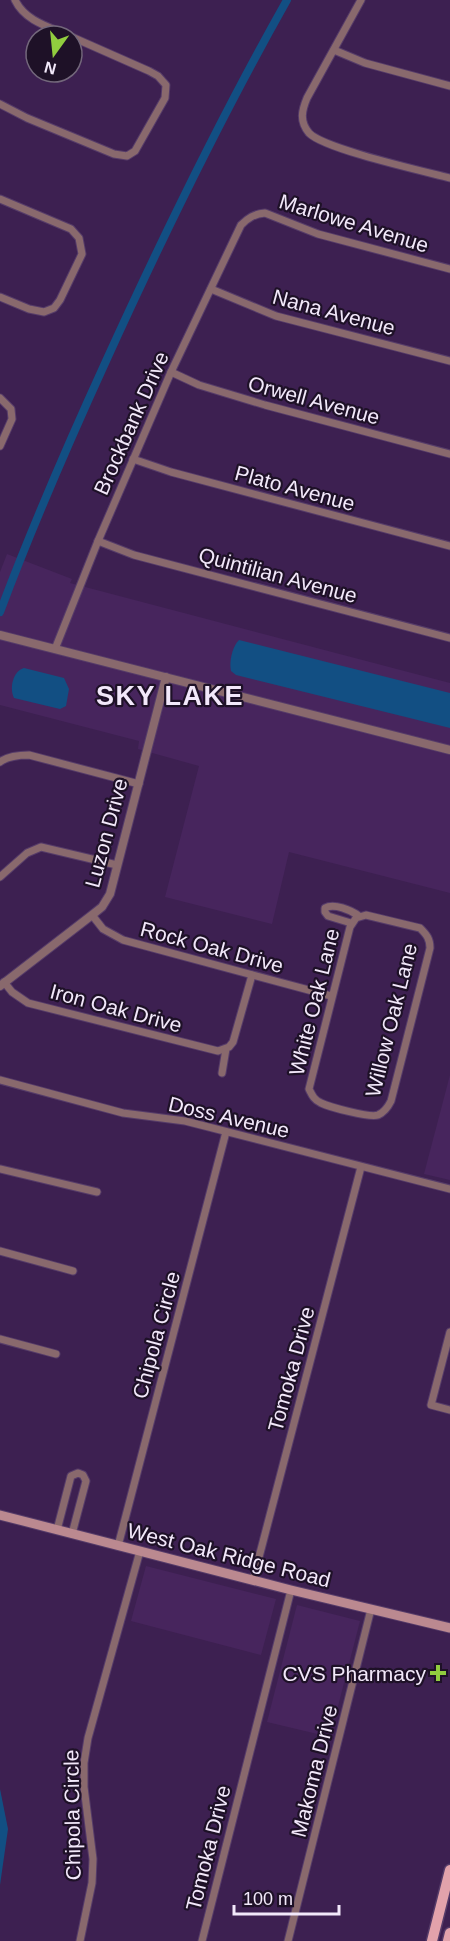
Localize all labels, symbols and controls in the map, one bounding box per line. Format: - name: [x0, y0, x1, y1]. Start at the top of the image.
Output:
- north arrow: [24, 24, 84, 84]
- text: N: [42, 58, 58, 78]
- street label: Marlowe Avenue: [277, 189, 431, 257]
- street label: Nana Avenue: [270, 285, 398, 339]
- street label: Brockbank Drive: [89, 348, 173, 498]
- street label: Orwell Avenue: [246, 371, 382, 429]
- street label: Plato Avenue: [232, 461, 358, 515]
- street label: Quintilian Avenue: [196, 543, 360, 607]
- district label: SKY LAKE: [96, 681, 244, 711]
- street label: Luzon Drive: [80, 776, 132, 890]
- street label: Rock Oak Drive: [138, 917, 286, 977]
- street label: White Oak Lane: [285, 926, 343, 1078]
- street label: Willow Oak Lane: [361, 941, 421, 1099]
- street label: Iron Oak Drive: [48, 979, 184, 1037]
- street label: Doss Avenue: [166, 1092, 292, 1142]
- street label: Chipola Circle: [128, 1269, 184, 1401]
- street label: Tomoka Drive: [263, 1304, 319, 1434]
- street label: West Oak Ridge Road: [125, 1519, 333, 1591]
- place label: CVS Pharmacy: [282, 1662, 426, 1685]
- marker: CVS Pharmacy: [431, 1666, 445, 1680]
- street label: Makoma Drive: [286, 1703, 342, 1839]
- street label: Chipola Circle: [59, 1749, 85, 1881]
- street label: Tomoka Drive: [181, 1783, 235, 1913]
- scale bar: [234, 1878, 339, 1916]
- text: 100 m: [243, 1889, 293, 1909]

